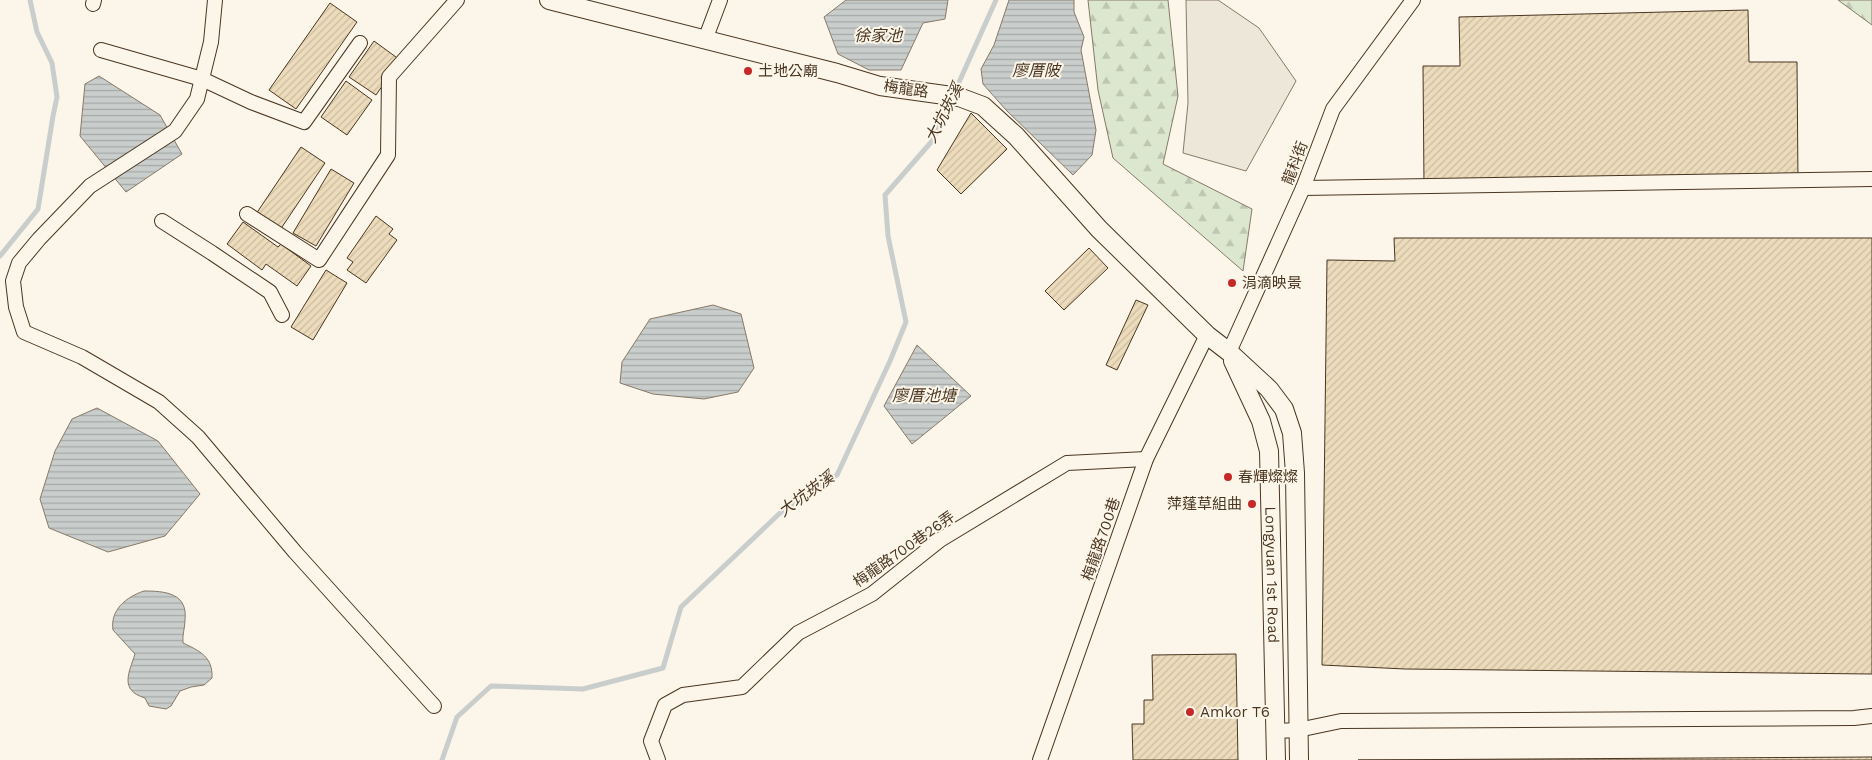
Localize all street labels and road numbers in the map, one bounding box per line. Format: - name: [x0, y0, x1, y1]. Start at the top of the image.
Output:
- street label: 梅龍路: [882, 77, 930, 101]
- street label: 龍科街: [1279, 139, 1311, 187]
- street label: 梅龍路700巷: [1078, 495, 1124, 583]
- street label: Longyuan 1st Road: [1261, 506, 1282, 643]
- street label: 梅龍路700巷26弄: [850, 507, 958, 591]

